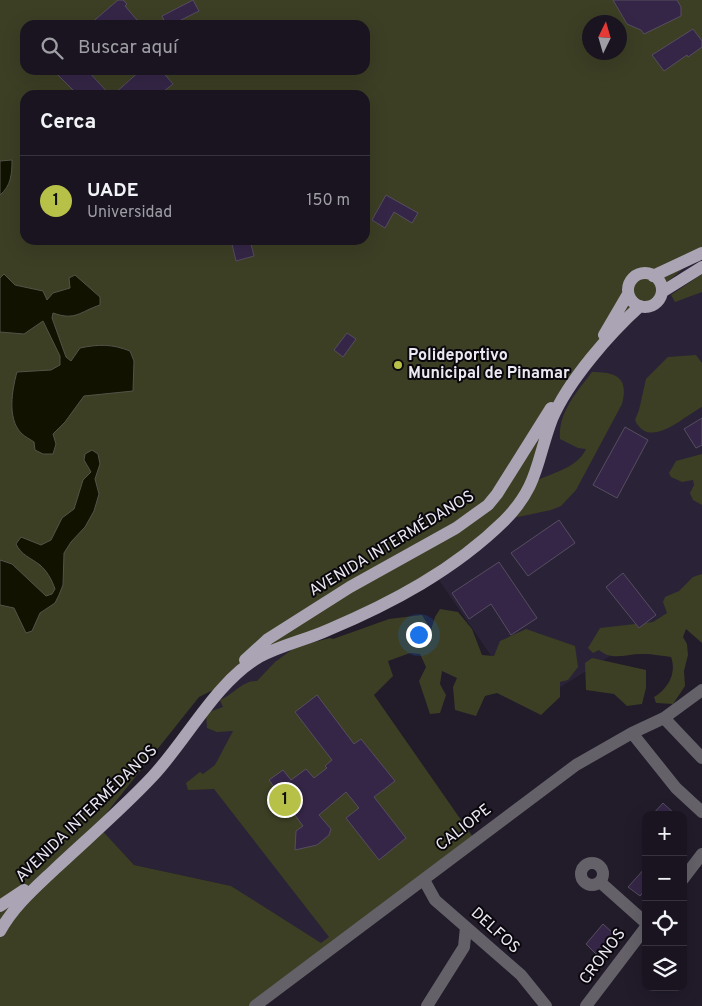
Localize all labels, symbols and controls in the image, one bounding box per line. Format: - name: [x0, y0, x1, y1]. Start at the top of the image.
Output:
- north arrow: [582, 15, 627, 60]
- search box: [20, 20, 370, 75]
- icon: search: [38, 34, 66, 62]
- text: Buscar aquí: [78, 36, 178, 60]
- text: Cerca: [40, 109, 96, 136]
- text: UADE: [87, 179, 138, 203]
- text: 1: [53, 191, 59, 211]
- text: 150 m: [307, 191, 350, 211]
- text: Universidad: [87, 203, 172, 223]
- place label: Polideportivo Municipal de Pinamar: [408, 346, 570, 384]
- marker: Polideportivo Municipal de Pinamar: [392, 359, 404, 371]
- street label: AVENIDA INTERMÉDANOS: [305, 485, 478, 601]
- your location: [406, 622, 432, 648]
- street label: AVENIDA INTERMÉDANOS: [10, 740, 162, 887]
- pin: 1: [269, 781, 301, 819]
- street label: CALIOPE: [432, 800, 496, 856]
- map controls: [642, 811, 687, 991]
- button: +: [642, 811, 687, 856]
- button: −: [642, 856, 687, 901]
- button: locate: [642, 901, 687, 946]
- street label: DELFOS: [466, 904, 524, 958]
- street label: CRONOS: [575, 925, 631, 989]
- button: layers: [642, 946, 687, 991]

